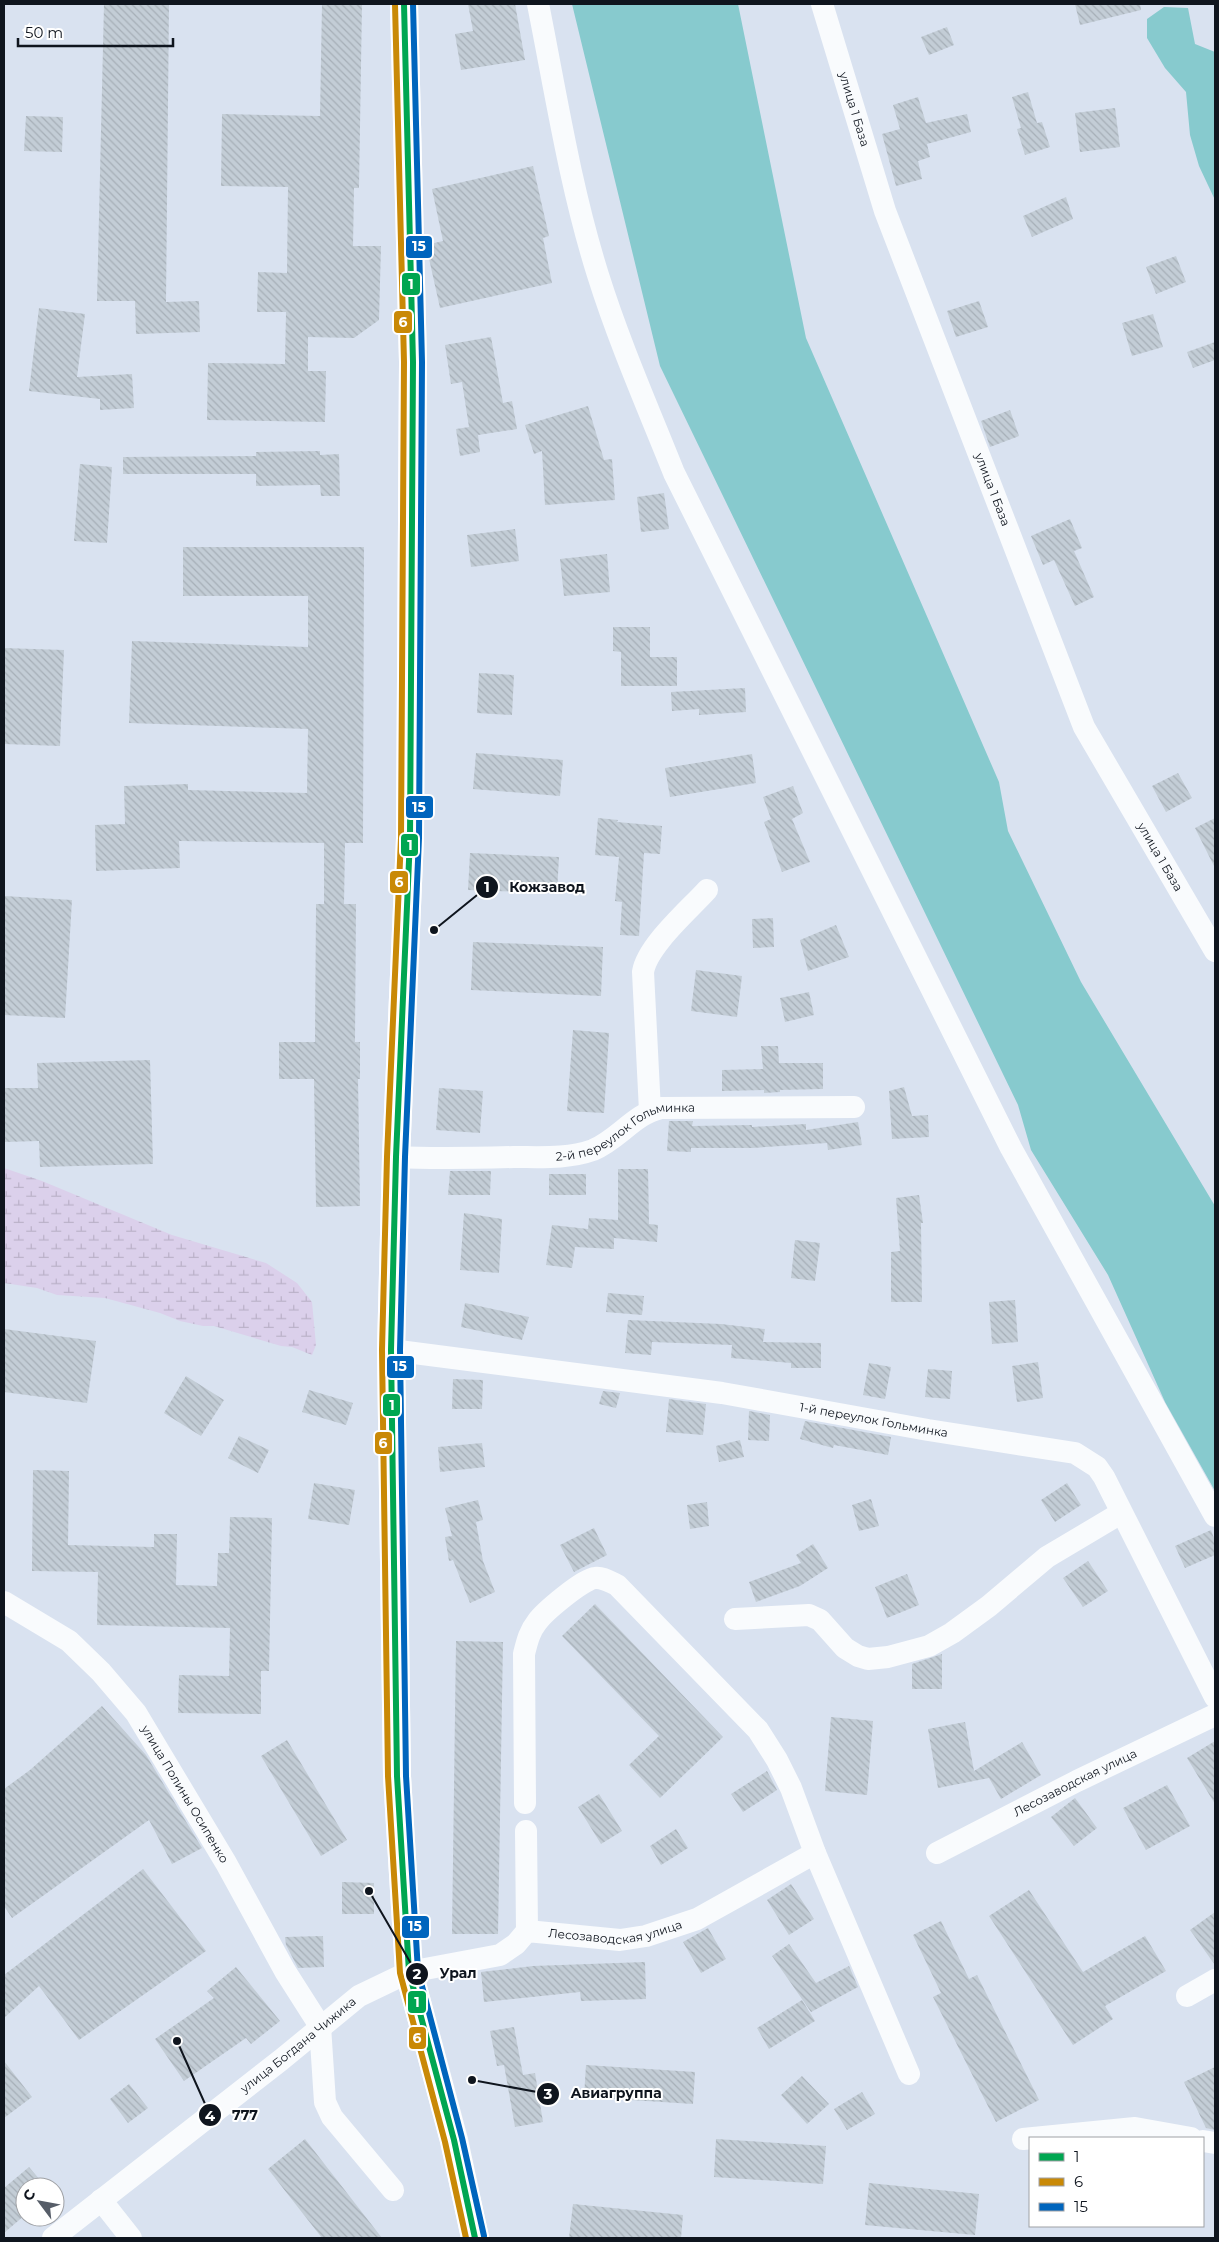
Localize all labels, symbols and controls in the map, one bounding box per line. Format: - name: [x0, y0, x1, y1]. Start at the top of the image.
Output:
- scale bar: [18, 15, 172, 47]
- text: 50 m: [25, 23, 63, 42]
- street label: улица 1 База: [836, 69, 873, 148]
- line badge: 15: [405, 235, 433, 259]
- text: 15: [412, 237, 426, 255]
- line badge: 1: [401, 272, 421, 296]
- text: 1: [408, 275, 414, 293]
- line badge: 6: [393, 310, 413, 334]
- text: 6: [399, 313, 408, 331]
- street label: улица 1 База: [972, 450, 1014, 528]
- line badge: 15: [405, 795, 434, 819]
- text: 15: [412, 798, 426, 816]
- street label: улица 1 База: [1134, 819, 1186, 894]
- line badge: 1: [400, 833, 419, 857]
- text: 1: [407, 836, 413, 854]
- line badge: 6: [389, 870, 409, 894]
- callout: Кожзавод: [474, 872, 595, 901]
- text: 6: [395, 873, 404, 891]
- text: 1: [484, 877, 490, 896]
- text: Кожзавод: [509, 878, 585, 896]
- street label: 2-й переулок Гольминка: [555, 1099, 695, 1164]
- line badge: 15: [386, 1355, 415, 1379]
- text: 15: [393, 1357, 407, 1375]
- line badge: 1: [382, 1393, 401, 1417]
- text: 1: [389, 1396, 395, 1414]
- street label: 1-й переулок Гольминка: [799, 1399, 949, 1440]
- line badge: 6: [374, 1431, 393, 1455]
- text: 6: [379, 1434, 388, 1452]
- street label: улица Полины Осипенко: [138, 1722, 232, 1866]
- street label: Лесозаводская улица: [1011, 1746, 1139, 1819]
- line badge: 15: [401, 1915, 430, 1939]
- text: 15: [408, 1917, 422, 1935]
- street label: Лесозаводская улица: [548, 1917, 684, 1947]
- callout: Урал: [404, 1959, 486, 1988]
- text: 2: [413, 1964, 422, 1983]
- text: Урал: [439, 1964, 477, 1982]
- line badge: 1: [407, 1990, 427, 2014]
- text: 1: [414, 1993, 420, 2011]
- street label: улица Богдана Чижика: [236, 1994, 359, 2097]
- line badge: 6: [408, 2026, 427, 2050]
- text: 6: [413, 2029, 422, 2047]
- callout: Авиагруппа: [536, 2079, 672, 2108]
- text: 3: [543, 2084, 553, 2103]
- text: Авиагруппа: [570, 2084, 662, 2102]
- callout: 777: [197, 2101, 268, 2130]
- text: 4: [205, 2106, 216, 2125]
- text: 777: [232, 2106, 258, 2124]
- legend: [1029, 2137, 1204, 2227]
- text: 1: [1074, 2147, 1079, 2166]
- text: 6: [1074, 2172, 1083, 2191]
- north arrow: [15, 2177, 65, 2227]
- text: С: [19, 2186, 39, 2204]
- text: 15: [1074, 2197, 1088, 2216]

